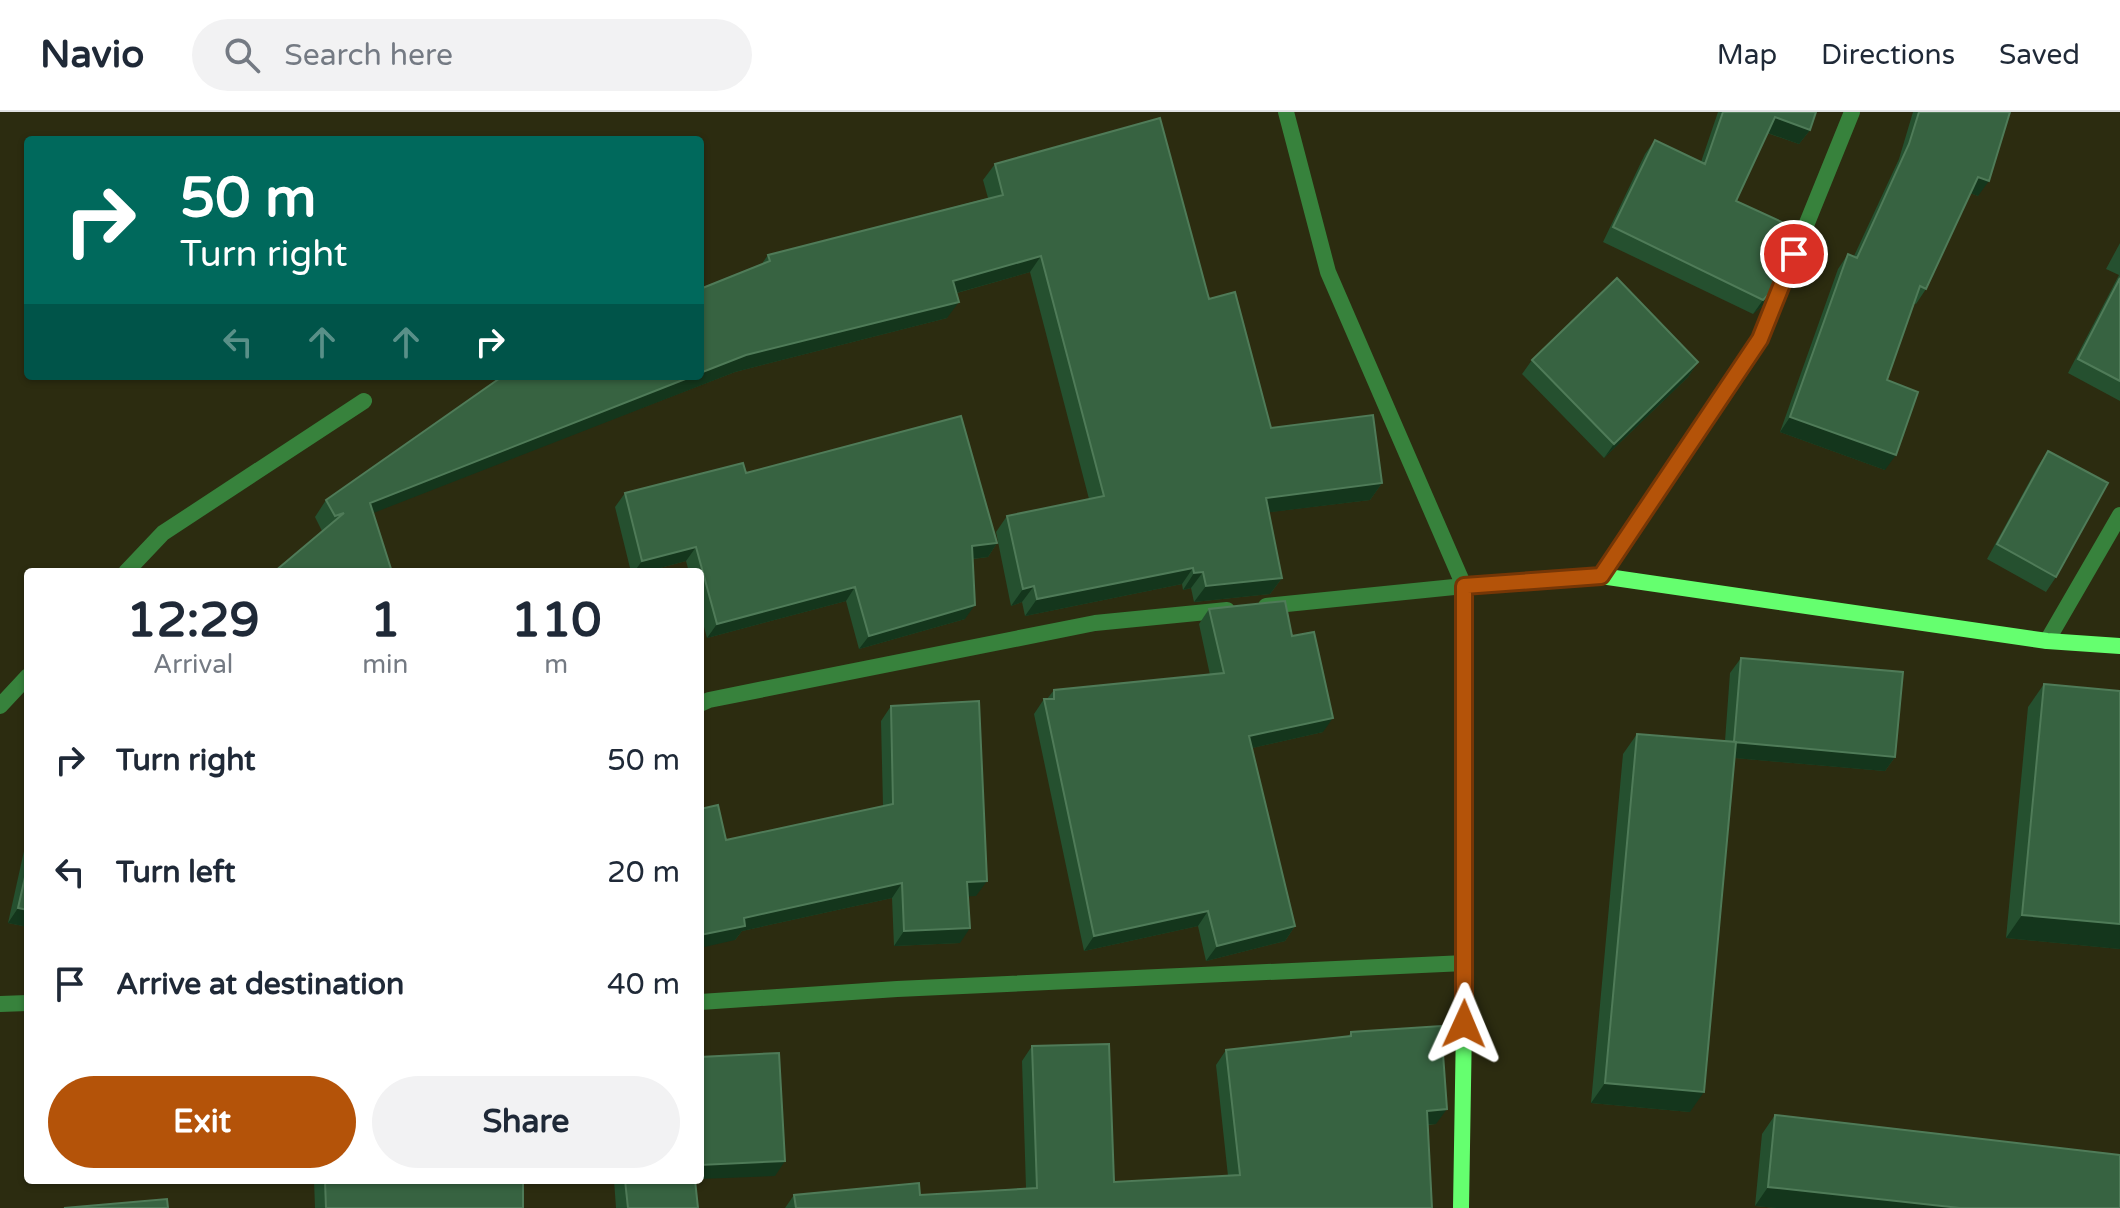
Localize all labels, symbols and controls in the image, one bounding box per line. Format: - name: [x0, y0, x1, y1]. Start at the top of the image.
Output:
- search box: [192, 19, 752, 91]
- text: Navio: [40, 32, 144, 78]
- icon: search: [220, 33, 264, 77]
- text: Search here: [284, 37, 453, 74]
- text: Map: [1717, 38, 1777, 72]
- text: Directions: [1821, 38, 1955, 72]
- text: Saved: [1999, 38, 2080, 72]
- text: 50 m: [180, 165, 316, 232]
- icon: right: [48, 168, 152, 272]
- pin: [1760, 220, 1828, 288]
- icon: arrive: [1772, 232, 1816, 276]
- text: Turn right: [180, 233, 347, 276]
- icon: left: [216, 320, 260, 364]
- icon: ahead: [300, 320, 344, 364]
- icon: ahead: [384, 320, 428, 364]
- icon: right: [468, 320, 512, 364]
- text: 12:29: [127, 592, 260, 650]
- text: 1: [370, 592, 400, 650]
- text: 110: [511, 592, 601, 650]
- text: Arrival: [153, 649, 233, 680]
- text: min: [362, 649, 408, 680]
- text: m: [544, 649, 568, 680]
- icon: right: [48, 738, 92, 782]
- text: Turn right: [116, 742, 256, 779]
- text: 50 m: [607, 742, 680, 779]
- icon: left: [48, 850, 92, 894]
- text: Turn left: [116, 854, 235, 891]
- text: 20 m: [607, 854, 680, 891]
- icon: arrive: [48, 962, 92, 1006]
- text: Arrive at destination: [116, 966, 404, 1003]
- text: 40 m: [607, 966, 680, 1003]
- position arrow: [1422, 982, 1506, 1066]
- button: Exit: [48, 1076, 356, 1168]
- button: Share: [372, 1076, 680, 1168]

